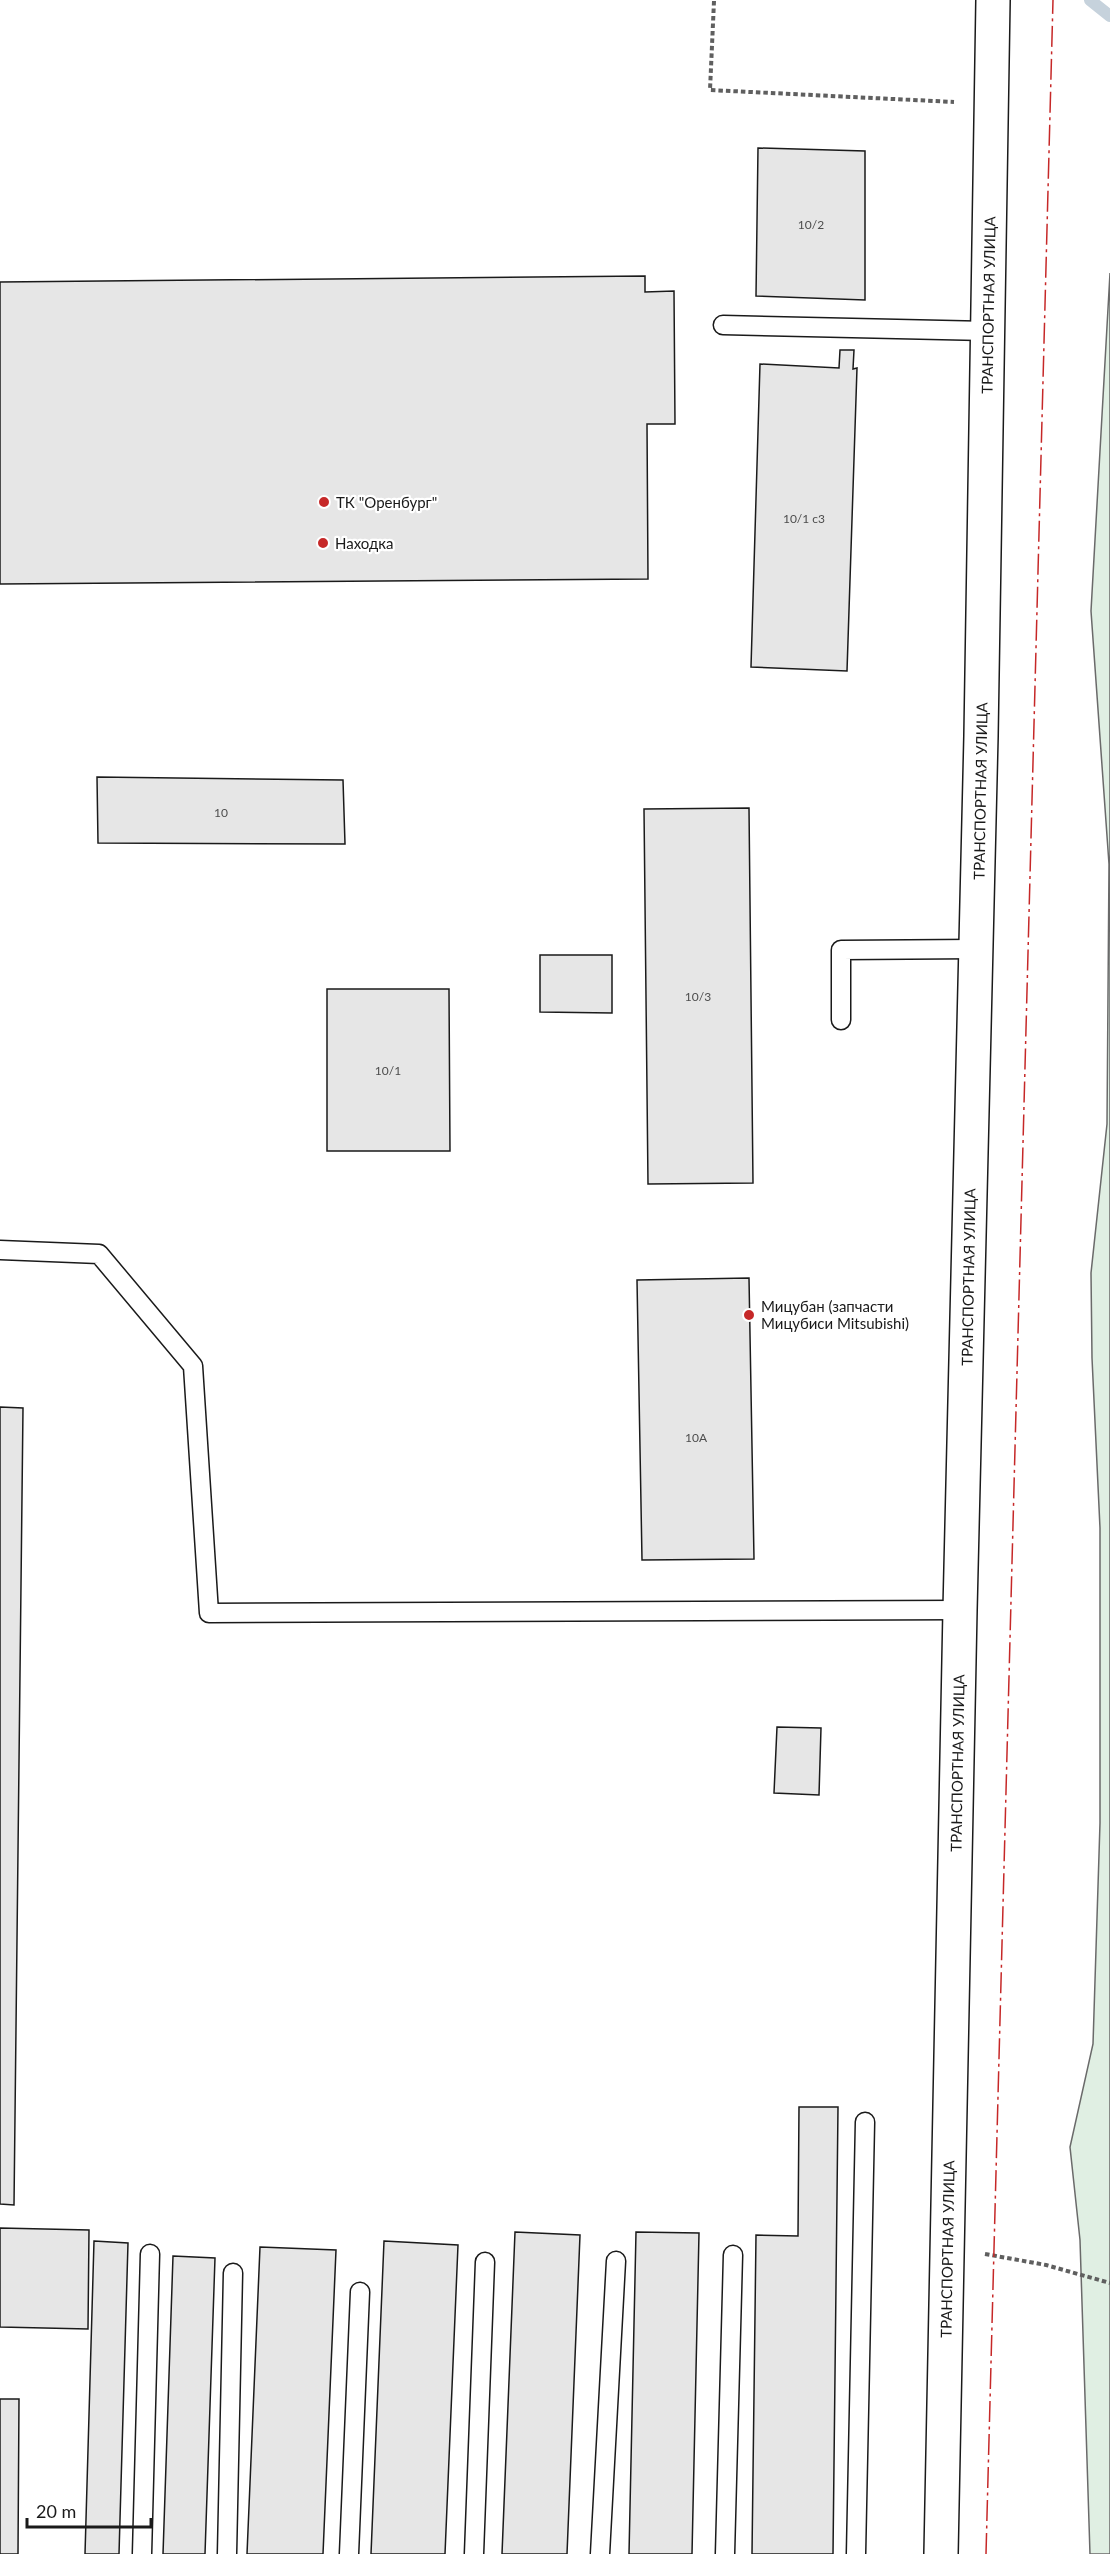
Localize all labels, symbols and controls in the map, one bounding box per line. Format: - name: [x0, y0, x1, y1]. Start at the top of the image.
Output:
- street label: ТРАНСПОРТНАЯ УЛИЦА: [977, 215, 999, 394]
- house number: 10/2: [798, 217, 824, 232]
- place label: ТК "Оренбург": [336, 493, 437, 511]
- marker: ТК "Оренбург": [317, 495, 331, 509]
- house number: 10/1 с3: [783, 511, 825, 526]
- place label: Находка: [335, 534, 394, 552]
- marker: Находка: [316, 536, 330, 550]
- street label: ТРАНСПОРТНАЯ УЛИЦА: [969, 701, 991, 880]
- house number: 10: [214, 805, 228, 820]
- house number: 10/3: [685, 989, 711, 1004]
- house number: 10/1: [375, 1063, 401, 1078]
- street label: ТРАНСПОРТНАЯ УЛИЦА: [957, 1187, 979, 1366]
- place label: Мицубан (запчасти Мицубиси Mitsubishi): [761, 1297, 909, 1332]
- marker: Мицубан (запчасти Мицубиси Mitsubishi): [742, 1308, 756, 1322]
- house number: 10А: [685, 1430, 708, 1445]
- street label: ТРАНСПОРТНАЯ УЛИЦА: [946, 1673, 968, 1852]
- street label: ТРАНСПОРТНАЯ УЛИЦА: [936, 2159, 958, 2338]
- scale bar: [27, 2491, 152, 2529]
- text: 20 m: [36, 2500, 76, 2522]

